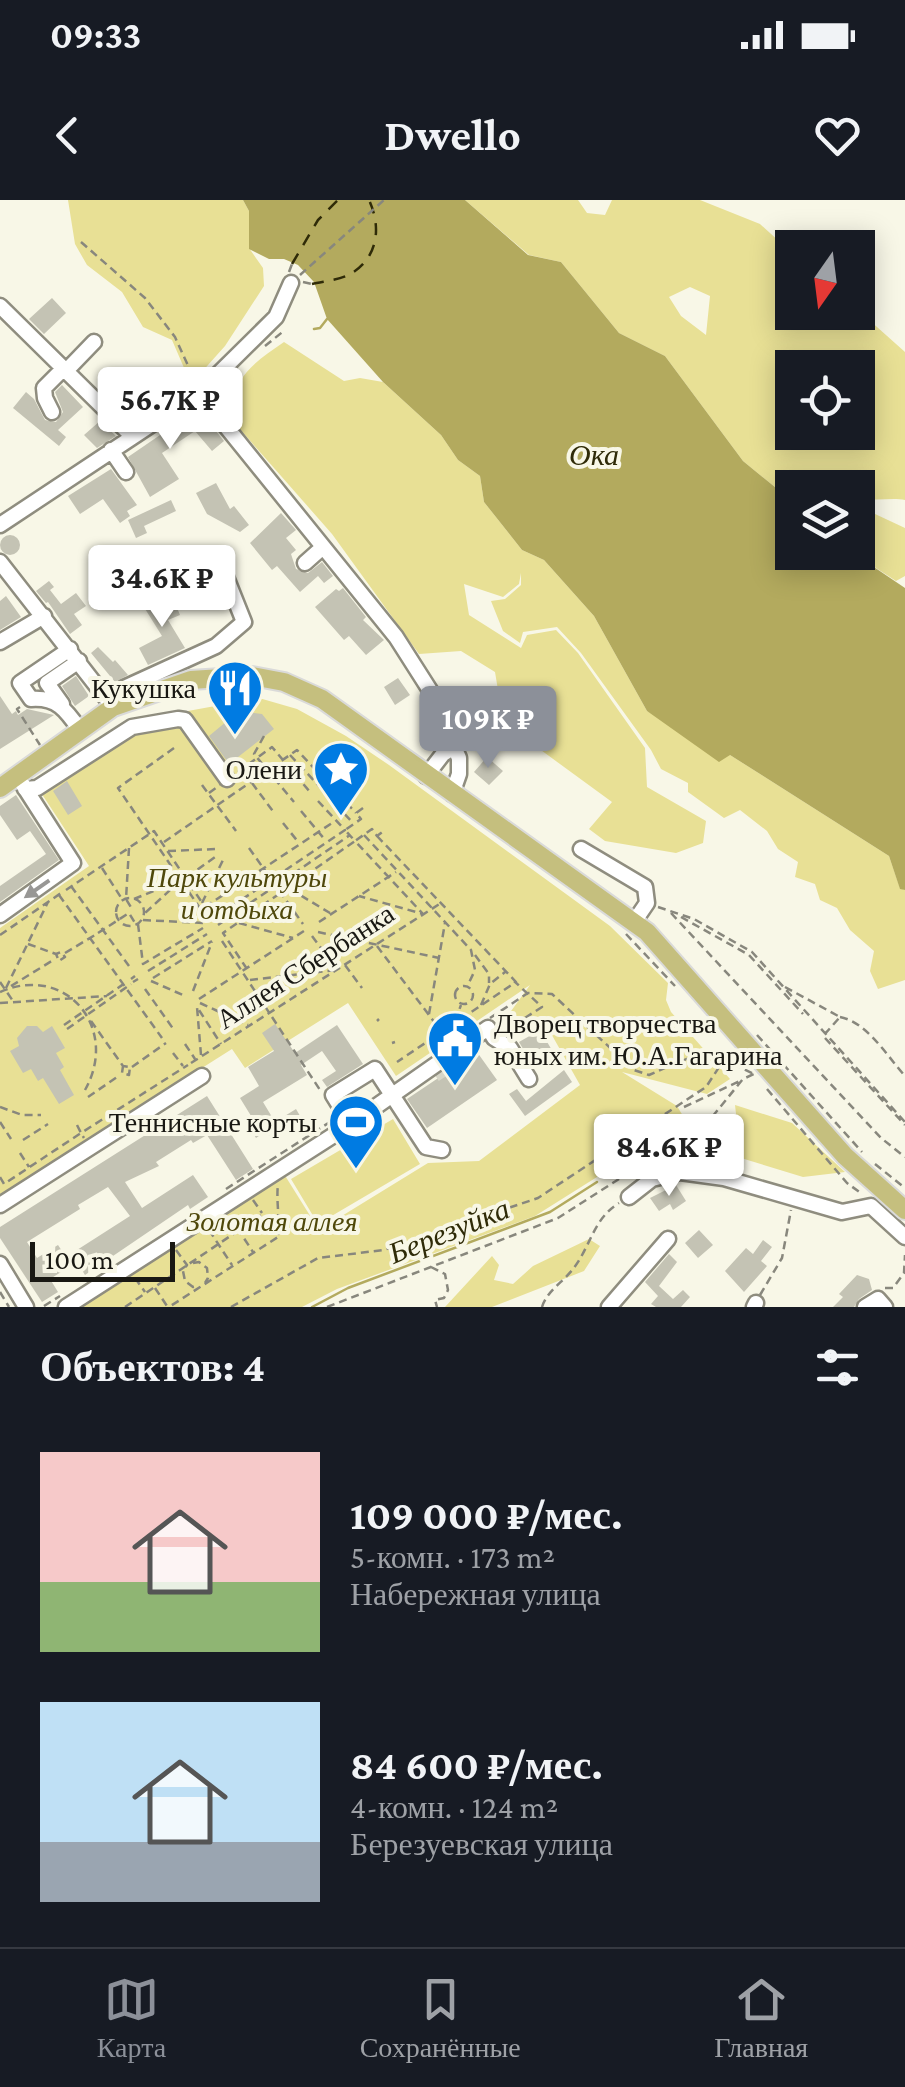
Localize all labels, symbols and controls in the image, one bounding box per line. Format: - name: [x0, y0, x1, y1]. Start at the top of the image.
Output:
- text: 09:33: [50, 14, 141, 56]
- icon: back: [40, 108, 95, 163]
- icon: heart: [810, 108, 865, 163]
- text: Dwello: [384, 110, 521, 160]
- north arrow: [775, 230, 875, 330]
- map controls: [775, 230, 875, 570]
- button: locate: [775, 350, 875, 450]
- pin: 56.7K ₽: [78, 367, 262, 452]
- text: 56.7K ₽: [120, 381, 220, 417]
- water label: Ока: [569, 438, 619, 471]
- button: layers: [775, 470, 875, 570]
- pin: 34.6K ₽: [70, 545, 254, 630]
- text: 34.6K ₽: [110, 559, 214, 595]
- restaurant icon: Кукушка: [205, 658, 265, 737]
- place label: Кукушка: [91, 673, 197, 704]
- pin: 109K ₽: [407, 686, 569, 771]
- text: 109K ₽: [441, 700, 535, 736]
- place icon: Олени: [311, 739, 371, 818]
- place label: Олени: [225, 754, 302, 785]
- park label: Парк культуры и отдыха: [146, 862, 327, 925]
- one-way arrow: [23, 879, 50, 898]
- street label: Аллея Сбербанка: [211, 897, 400, 1035]
- place label: Дворец творчества юных им. Ю.А.Гагарина: [494, 1008, 783, 1071]
- public building icon: Дворец творчества юных им. Ю.А.Гагарина: [425, 1009, 485, 1088]
- sports icon: Теннисные корты: [326, 1092, 386, 1171]
- place label: Теннисные корты: [109, 1107, 317, 1138]
- pin: 84.6K ₽: [577, 1114, 761, 1199]
- text: 84.6K ₽: [616, 1128, 722, 1164]
- water label: Березуйка: [383, 1191, 514, 1270]
- park label: Золотая аллея: [186, 1206, 358, 1237]
- scale bar: [30, 1237, 175, 1282]
- text: 100 m: [45, 1244, 114, 1275]
- icon: filters: [810, 1340, 865, 1395]
- text: Объектов: 4: [40, 1343, 265, 1390]
- text: 109 000 ₽/мес.: [350, 1491, 623, 1538]
- icon: home: [120, 1492, 240, 1612]
- text: 5-комн. · 173 m²: [350, 1539, 555, 1575]
- text: Набережная улица: [350, 1576, 601, 1612]
- text: 84 600 ₽/мес.: [350, 1741, 603, 1788]
- icon: home: [120, 1742, 240, 1862]
- text: 4-комн. · 124 m²: [350, 1789, 558, 1825]
- text: Березуевская улица: [350, 1826, 613, 1862]
- tab: Карта: [97, 1972, 166, 2064]
- tab: Сохранённые: [360, 1972, 521, 2064]
- tab: Главная: [714, 1972, 808, 2064]

